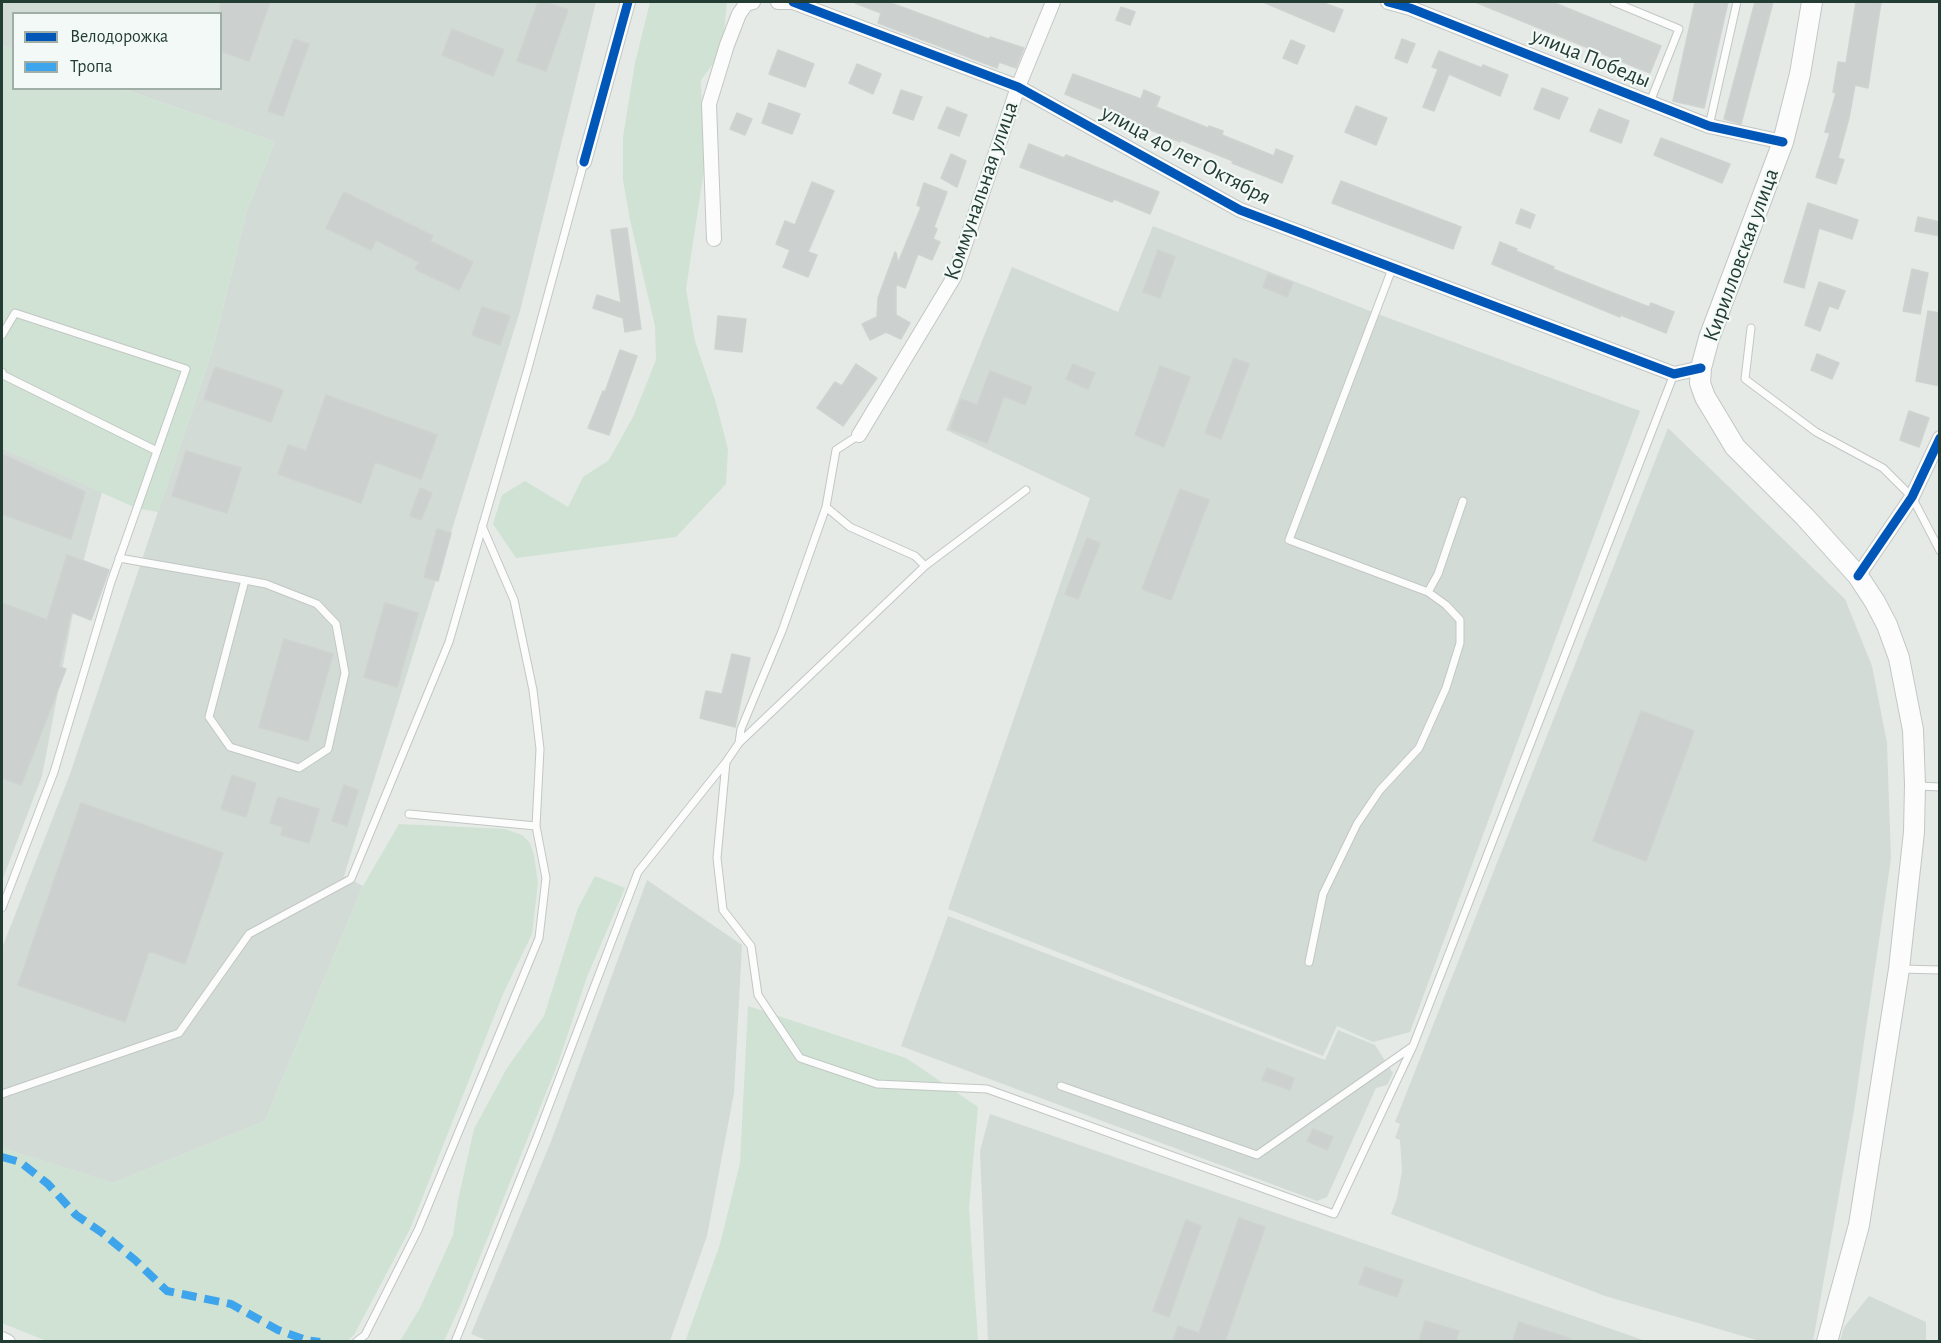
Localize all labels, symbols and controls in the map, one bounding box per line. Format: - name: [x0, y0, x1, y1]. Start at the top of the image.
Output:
- legend: [12, 12, 222, 90]
- street label: улица Победы: [1527, 22, 1655, 94]
- text: Велодорожка: [70, 28, 168, 46]
- text: Тропа: [70, 58, 113, 76]
- street label: Коммунальная улица: [938, 98, 1024, 284]
- street label: улица 40 лет Октября: [1097, 99, 1275, 211]
- street label: Кирилловская улица: [1697, 165, 1785, 345]

